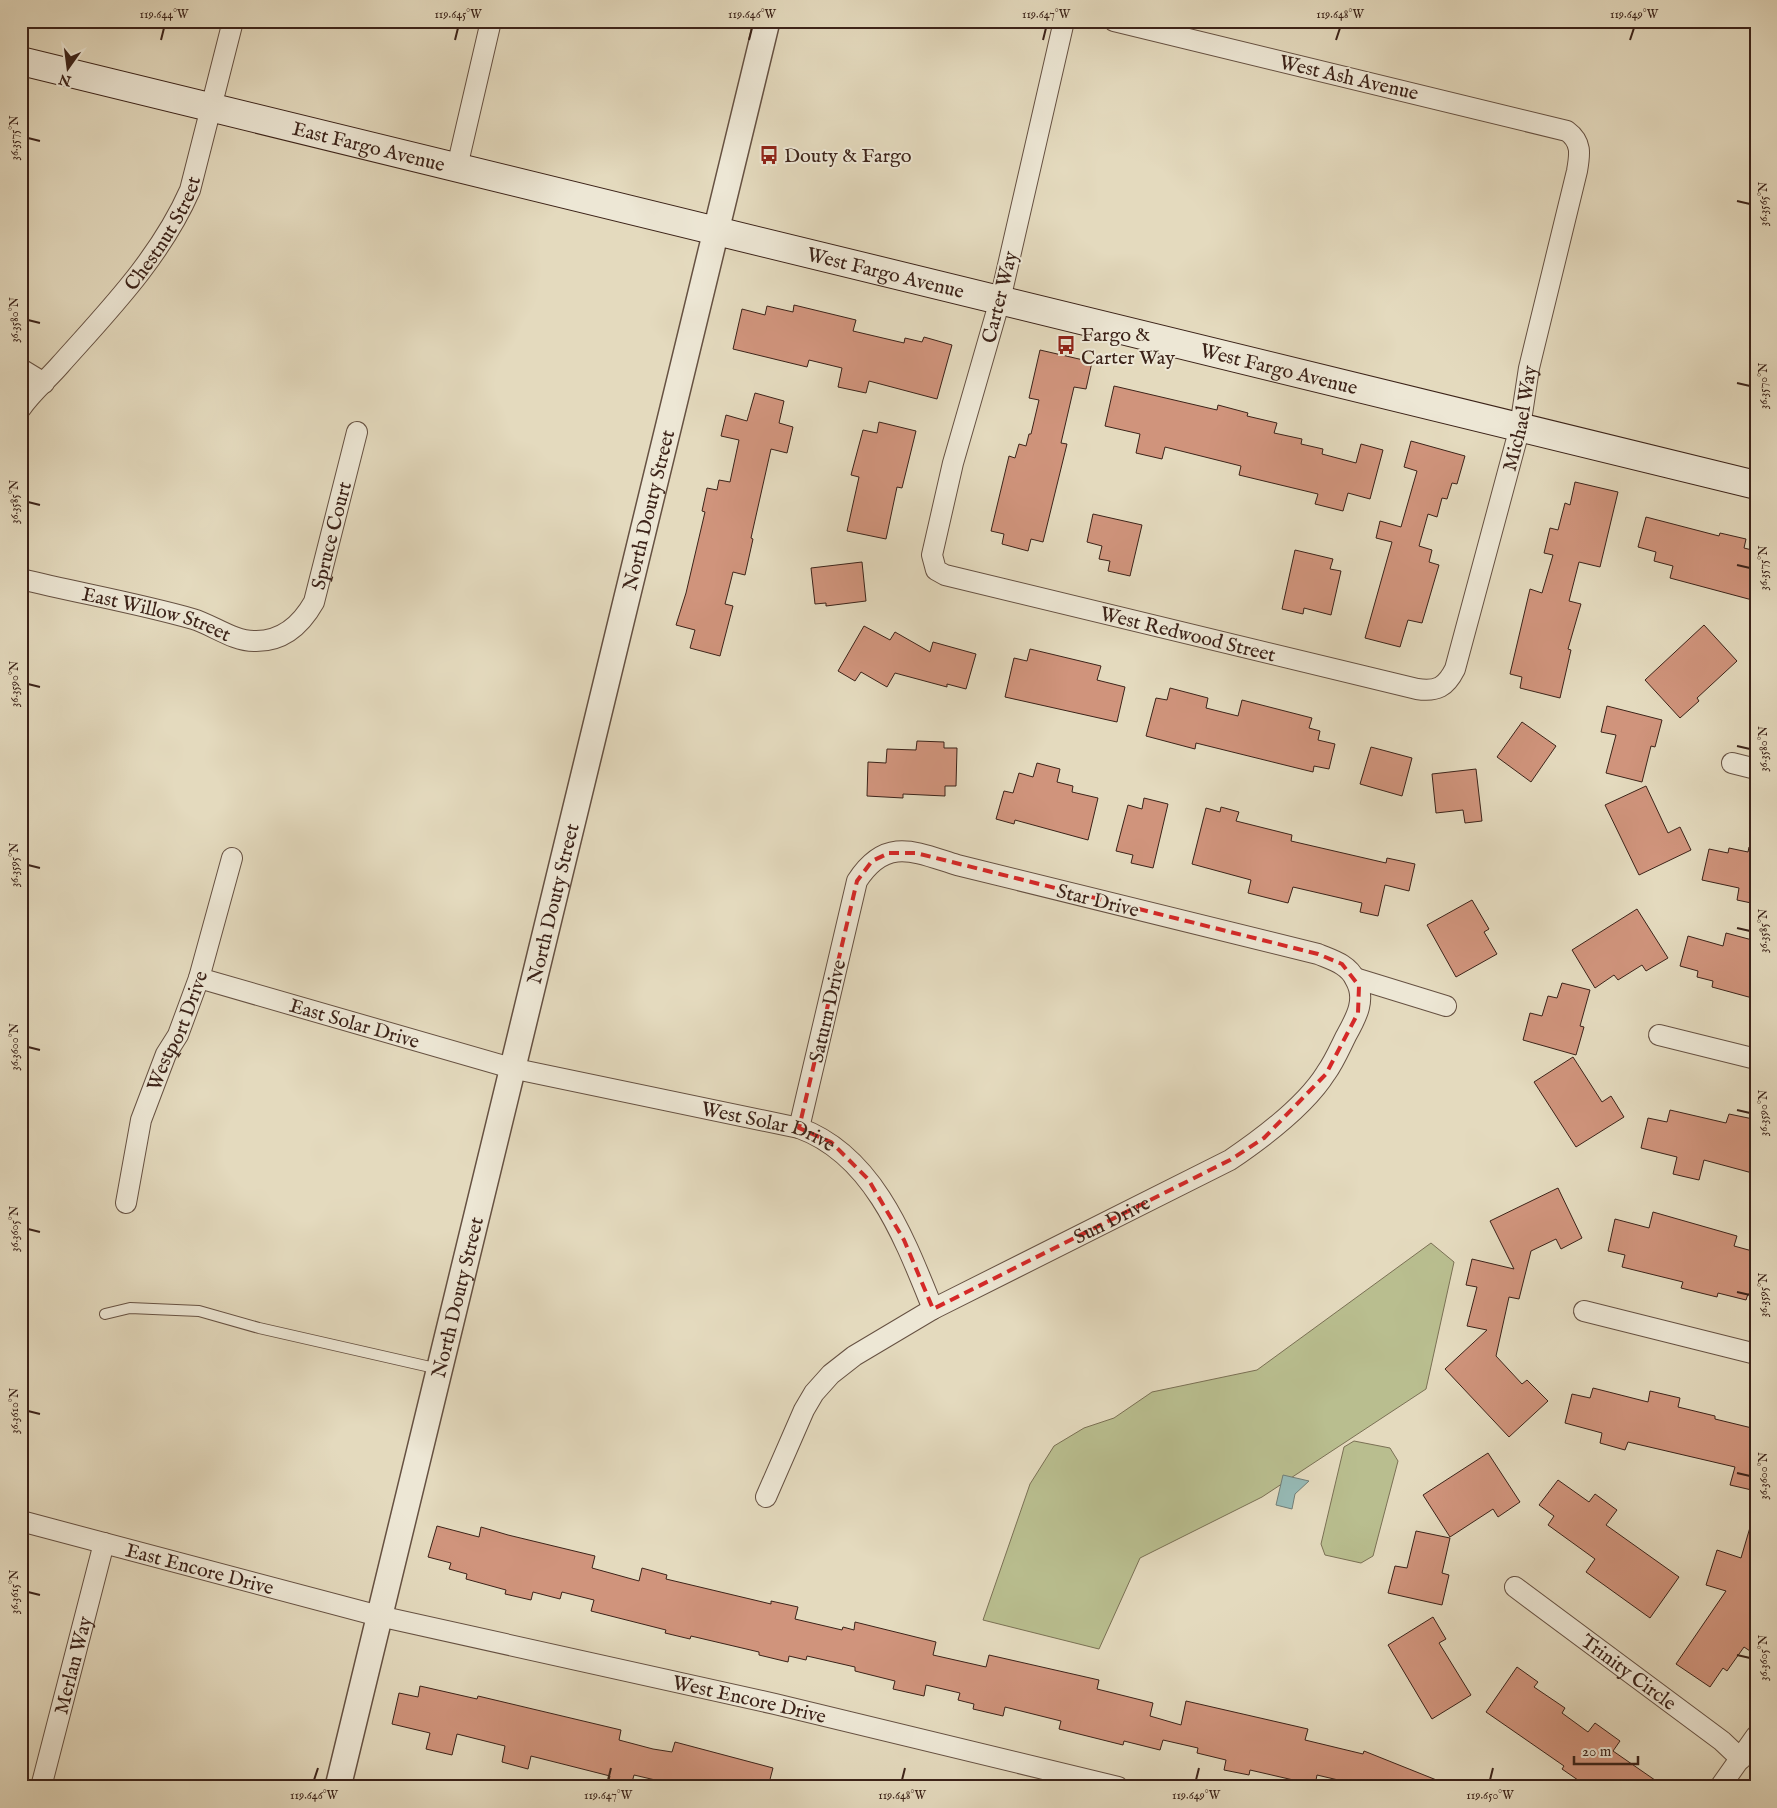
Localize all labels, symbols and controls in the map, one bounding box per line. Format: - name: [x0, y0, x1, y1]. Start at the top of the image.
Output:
- text: 119.644°W: [140, 7, 189, 22]
- text: 119.645°W: [434, 7, 482, 22]
- text: 119.646°W: [728, 7, 777, 22]
- text: 119.647°W: [1022, 7, 1071, 22]
- text: 119.648°W: [1316, 7, 1364, 22]
- text: 119.649°W: [1610, 7, 1659, 22]
- north arrow: [42, 42, 92, 92]
- street label: West Ash Avenue: [1277, 50, 1421, 107]
- text: N: [57, 69, 74, 90]
- text: 36.3575°N: [7, 115, 22, 161]
- street label: East Fargo Avenue: [290, 117, 447, 178]
- bus stop icon: Douty & Fargo: [758, 144, 780, 166]
- place label: Douty & Fargo: [784, 144, 912, 169]
- street label: Chestnut Street: [119, 174, 207, 296]
- text: 36.3565°N: [1756, 181, 1771, 226]
- street label: West Fargo Avenue: [804, 242, 966, 305]
- street label: Carter Way: [977, 249, 1024, 346]
- text: 36.3580°N: [7, 297, 22, 343]
- place label: Fargo & Carter Way: [1081, 323, 1175, 371]
- bus stop icon: Fargo & Carter Way: [1055, 334, 1077, 356]
- street label: West Fargo Avenue: [1197, 339, 1360, 401]
- text: 36.3570°N: [1756, 362, 1771, 409]
- street label: Michael Way: [1498, 364, 1543, 474]
- street label: North Douty Street: [618, 427, 681, 593]
- text: 36.3585°N: [7, 479, 22, 524]
- street label: Spruce Court: [307, 479, 358, 593]
- text: 36.3575°N: [1756, 545, 1771, 591]
- street label: East Willow Street: [80, 582, 235, 648]
- street label: West Redwood Street: [1097, 602, 1278, 668]
- text: 36.3590°N: [7, 660, 22, 707]
- text: 36.3580°N: [1756, 726, 1771, 772]
- street label: North Douty Street: [522, 821, 586, 987]
- text: 36.3595°N: [7, 842, 22, 887]
- street label: Star Drive: [1054, 879, 1141, 924]
- text: 36.3585°N: [1756, 908, 1771, 953]
- street label: Saturn Drive: [804, 957, 852, 1065]
- street label: Westport Drive: [142, 968, 214, 1094]
- street label: East Solar Drive: [286, 994, 422, 1055]
- text: 36.3600°N: [7, 1023, 22, 1071]
- text: 36.3590°N: [1756, 1089, 1771, 1136]
- street label: West Solar Drive: [699, 1097, 840, 1158]
- street label: Sun Drive: [1070, 1191, 1155, 1250]
- text: 36.3605°N: [7, 1205, 22, 1252]
- street label: North Douty Street: [427, 1214, 490, 1381]
- text: 36.3595°N: [1756, 1272, 1771, 1317]
- text: 36.3610°N: [7, 1387, 22, 1434]
- text: 36.3600°N: [1756, 1452, 1771, 1500]
- street label: East Encore Drive: [123, 1538, 276, 1601]
- text: 36.3615°N: [7, 1569, 22, 1614]
- street label: Merlan Way: [49, 1613, 99, 1717]
- street label: Trinity Circle: [1575, 1629, 1681, 1717]
- text: 36.3605°N: [1756, 1634, 1771, 1681]
- street label: West Encore Drive: [670, 1671, 829, 1730]
- scale bar: [1574, 1733, 1638, 1765]
- text: 20 m: [1582, 1742, 1612, 1761]
- text: 119.646°W: [290, 1788, 339, 1803]
- text: 119.647°W: [584, 1788, 633, 1803]
- text: 119.648°W: [878, 1788, 926, 1803]
- text: 119.649°W: [1172, 1788, 1221, 1803]
- text: 119.650°W: [1466, 1788, 1514, 1803]

